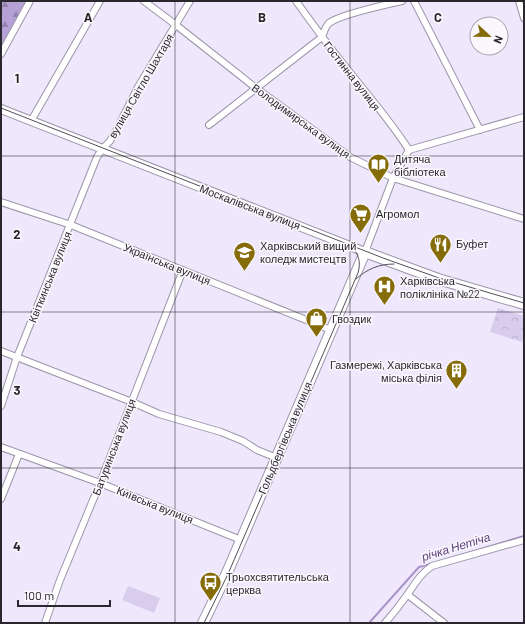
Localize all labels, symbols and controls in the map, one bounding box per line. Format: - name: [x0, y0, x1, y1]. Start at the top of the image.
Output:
- text: A: [84, 9, 93, 25]
- text: B: [258, 9, 266, 25]
- text: C: [434, 9, 442, 25]
- north arrow: [469, 16, 509, 56]
- street label: вулиця Світло Шахтаря: [105, 31, 176, 140]
- text: N: [491, 34, 506, 46]
- street label: Гостинна вулиця: [321, 39, 383, 113]
- text: 1: [15, 70, 19, 86]
- street label: Володимирська вулиця: [250, 81, 353, 161]
- library icon: Дитяча бібліотека: [366, 152, 392, 185]
- place label: Дитяча бібліотека: [394, 152, 446, 178]
- street label: Москалівська вулиця: [198, 181, 302, 232]
- supermarket icon: Агромол: [347, 201, 373, 234]
- place label: Агромол: [376, 207, 419, 220]
- text: 2: [13, 226, 21, 242]
- street label: Квіткинська вулиця: [25, 229, 74, 324]
- restaurant icon: Буфет: [427, 231, 453, 264]
- place label: Буфет: [456, 237, 488, 250]
- school or university icon: Харківський вищий коледж мистецтв: [231, 239, 257, 272]
- place label: Харківський вищий коледж мистецтв: [260, 239, 356, 265]
- street label: Українська вулиця: [122, 240, 213, 287]
- hospital icon: Харківська поліклініка №22: [372, 274, 398, 307]
- place label: Харківська поліклініка №22: [400, 274, 480, 300]
- shop icon: Гвоздик: [303, 306, 329, 339]
- place label: Гвоздик: [332, 312, 371, 325]
- place label: Газмережі, Харківська міська філія: [330, 358, 443, 384]
- building icon: Газмережі, Харківська міська філія: [444, 358, 470, 391]
- street label: Гольдбергівська вулиця: [255, 380, 314, 496]
- text: 3: [13, 382, 21, 398]
- street label: Батуринська вулиця: [89, 397, 138, 497]
- street label: Київська вулиця: [115, 483, 195, 526]
- water label: річка Нетіча: [419, 529, 492, 564]
- text: 4: [13, 538, 21, 554]
- bus stop icon: Трьохсвятительська церква: [198, 570, 224, 603]
- place label: Трьохсвятительська церква: [226, 570, 330, 596]
- scale bar: [18, 582, 110, 608]
- text: 100 m: [24, 588, 54, 602]

